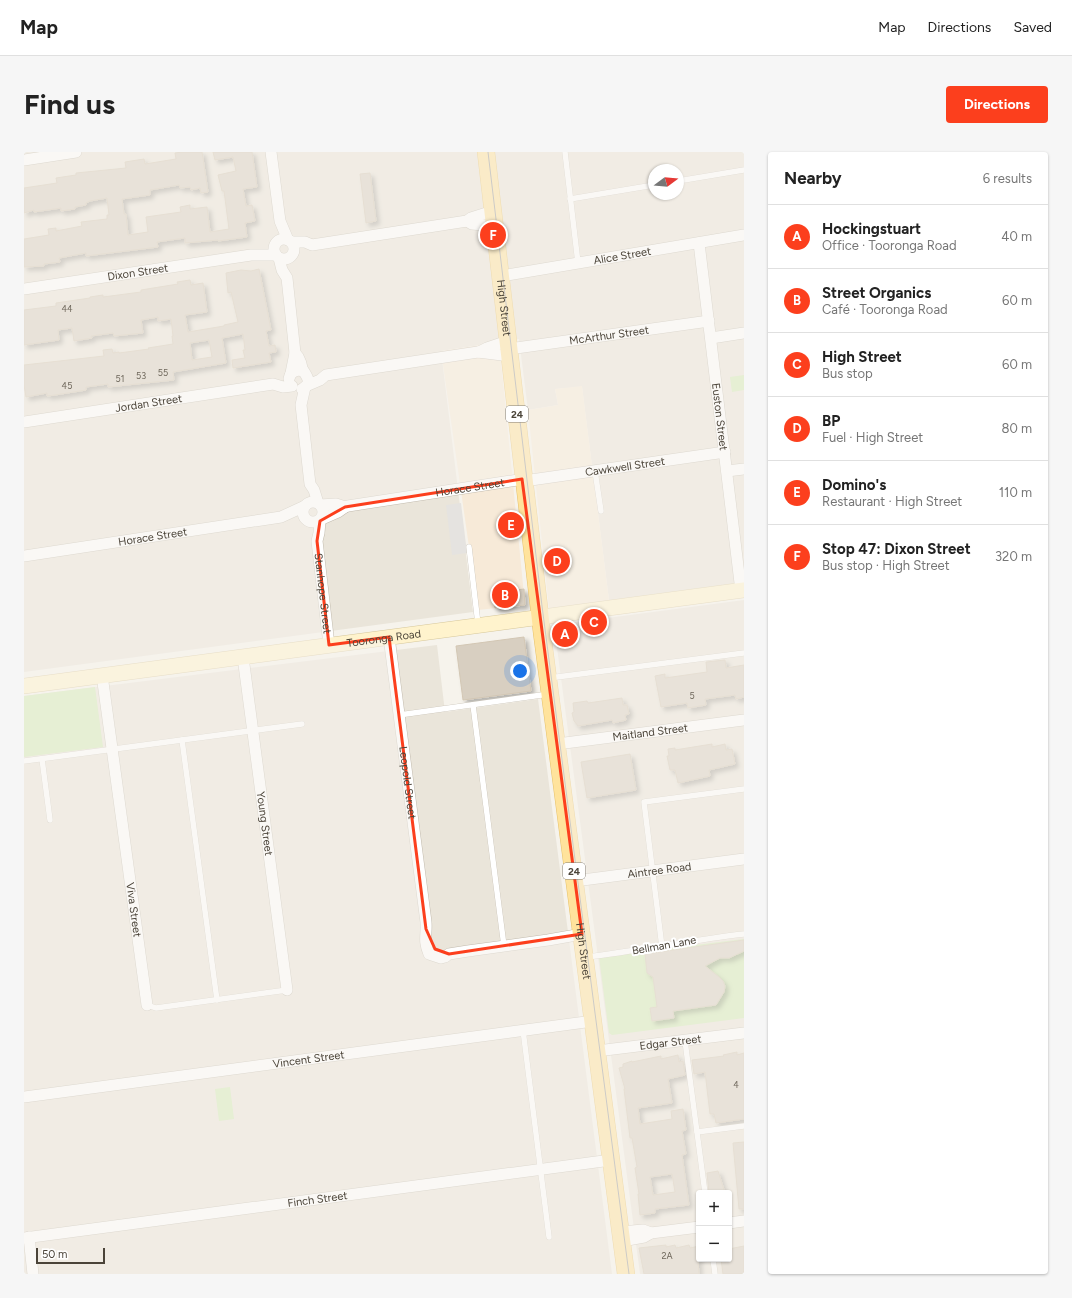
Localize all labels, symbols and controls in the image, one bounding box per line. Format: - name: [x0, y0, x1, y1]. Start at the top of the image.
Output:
- text: Map: [20, 16, 58, 39]
- text: Map: [878, 19, 906, 36]
- text: Directions: [928, 19, 991, 36]
- text: Saved: [1013, 19, 1052, 36]
- button: Directions: [946, 86, 1048, 123]
- text: Find us: [24, 87, 115, 121]
- north arrow: [648, 164, 684, 200]
- text: Nearby: [784, 168, 842, 188]
- text: 6 results: [983, 171, 1032, 186]
- pin: F: [480, 220, 506, 250]
- text: Hockingstuart: [822, 220, 921, 238]
- text: A: [792, 229, 802, 244]
- text: 40 m: [1001, 229, 1032, 244]
- text: Office · Tooronga Road: [822, 238, 957, 253]
- street label: Alice Street: [593, 245, 652, 267]
- street label: Dixon Street: [106, 261, 169, 283]
- street label: High Street: [494, 279, 513, 337]
- text: Street Organics: [822, 284, 931, 302]
- text: B: [793, 293, 801, 308]
- text: 60 m: [1002, 293, 1032, 308]
- text: Café · Tooronga Road: [822, 302, 948, 317]
- house number: 44: [61, 303, 73, 314]
- street label: McArthur Street: [568, 323, 650, 347]
- text: High Street: [822, 348, 902, 366]
- text: C: [792, 357, 802, 372]
- text: 60 m: [1002, 357, 1032, 372]
- text: Bus stop: [822, 366, 873, 381]
- house number: 55: [158, 367, 168, 378]
- house number: 53: [136, 370, 146, 381]
- house number: 51: [116, 373, 124, 384]
- house number: 45: [62, 380, 72, 391]
- street label: Euston Street: [709, 382, 730, 451]
- street label: Jordan Street: [114, 392, 183, 415]
- road number: 24: [506, 406, 528, 422]
- text: BP: [822, 412, 840, 430]
- text: D: [792, 421, 802, 436]
- text: 80 m: [1001, 421, 1032, 436]
- text: Fuel · High Street: [822, 430, 923, 445]
- street label: Cawkwell Street: [584, 455, 666, 479]
- street label: Horace Street: [435, 476, 505, 499]
- text: Domino's: [822, 476, 886, 494]
- text: E: [793, 485, 801, 500]
- text: 110 m: [999, 485, 1032, 500]
- text: Restaurant · High Street: [822, 494, 962, 509]
- pin: E: [498, 510, 524, 540]
- street label: Horace Street: [117, 525, 188, 549]
- text: Stop 47: Dixon Street: [822, 540, 971, 558]
- pin: D: [544, 546, 570, 576]
- text: F: [793, 549, 801, 564]
- text: 320 m: [995, 549, 1032, 564]
- street label: Stanhope Street: [311, 552, 334, 635]
- text: Bus stop · High Street: [822, 558, 950, 573]
- pin: B: [492, 580, 518, 610]
- pin: C: [581, 607, 607, 637]
- pin: A: [552, 619, 578, 649]
- street label: Tooronga Road: [346, 627, 422, 650]
- your location: [510, 661, 530, 681]
- house number: 5: [689, 690, 695, 701]
- street label: Maitland Street: [612, 721, 689, 744]
- street label: Leopold Street: [396, 746, 419, 820]
- street label: Young Street: [254, 791, 275, 857]
- street label: Aintree Road: [627, 860, 692, 881]
- road number: 24: [563, 863, 585, 879]
- street label: Viva Street: [123, 882, 144, 938]
- street label: High Street: [573, 922, 593, 980]
- street label: Bellman Lane: [631, 933, 697, 958]
- street label: Edgar Street: [639, 1032, 702, 1053]
- street label: Vincent Street: [272, 1048, 345, 1071]
- house number: 4: [733, 1079, 739, 1090]
- street label: Finch Street: [287, 1189, 348, 1210]
- map controls: [696, 1190, 732, 1262]
- button: +: [696, 1190, 732, 1226]
- button: −: [696, 1226, 732, 1262]
- scale bar: [36, 1246, 105, 1265]
- text: 50 m: [42, 1248, 67, 1261]
- house number: 2A: [661, 1250, 673, 1261]

